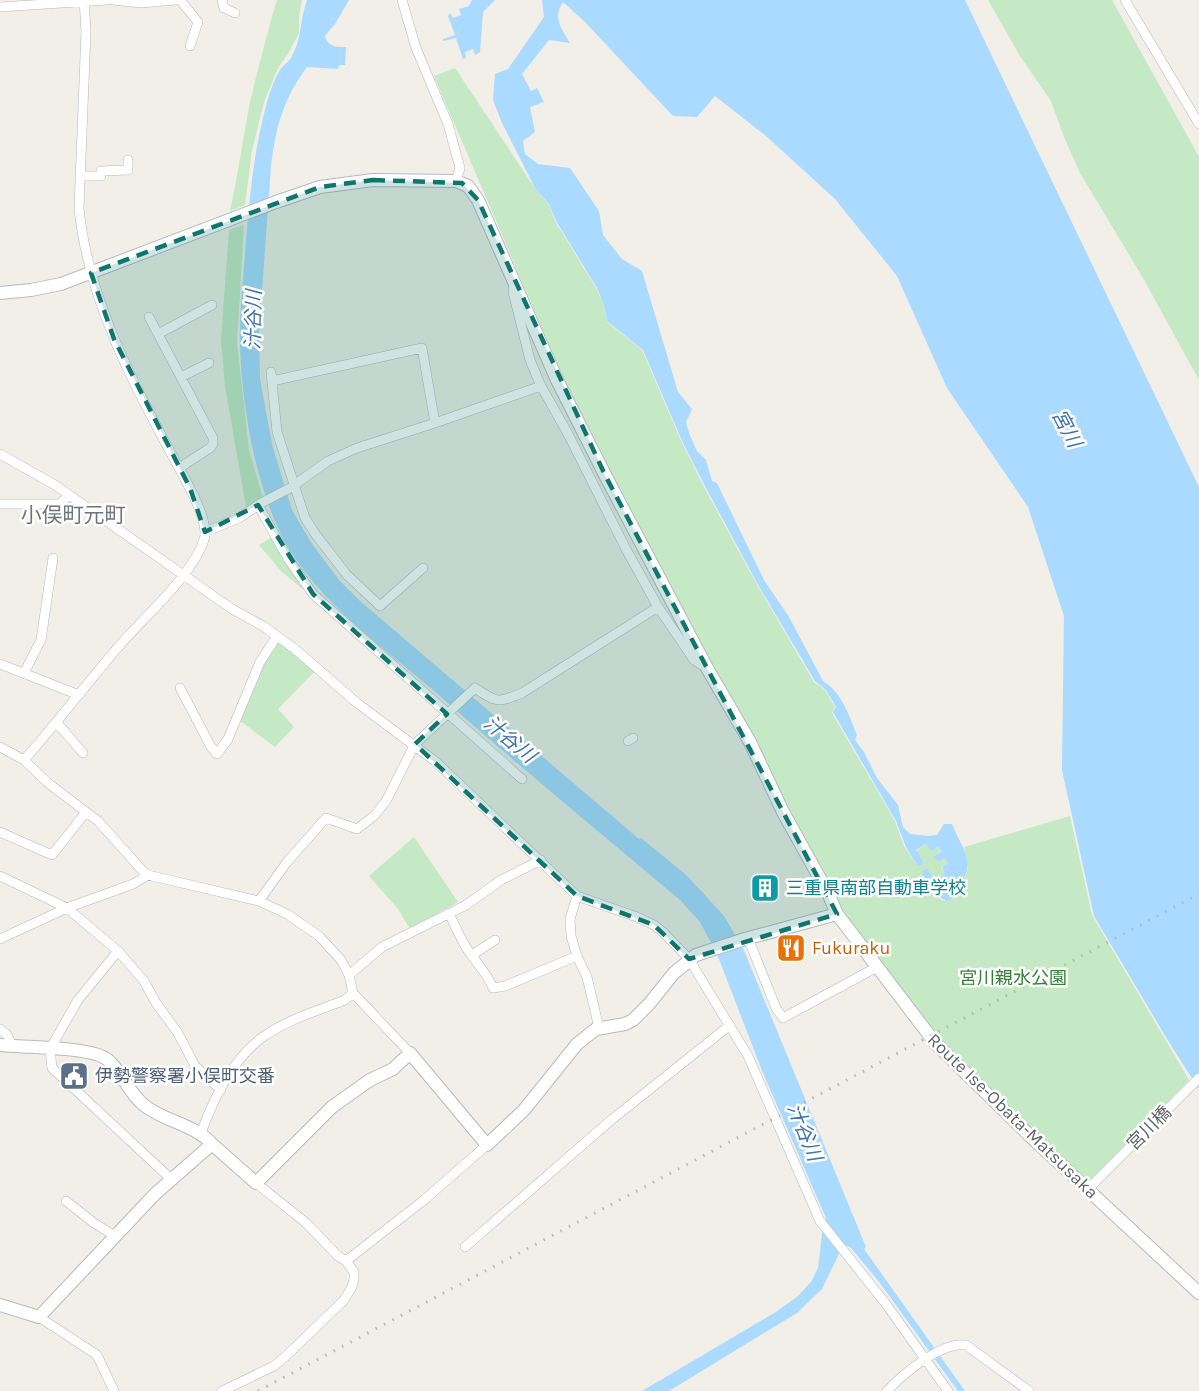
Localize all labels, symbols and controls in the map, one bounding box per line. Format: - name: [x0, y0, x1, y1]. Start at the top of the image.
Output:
- water label: 汁谷川: [241, 288, 266, 350]
- water label: 宮川: [1047, 405, 1087, 453]
- district label: 小俣町元町: [21, 503, 126, 527]
- water label: 汁谷川: [479, 711, 542, 769]
- building icon: 三重県南部自動車学校: [749, 872, 781, 904]
- place label: 三重県南部自動車学校: [786, 877, 966, 899]
- restaurant icon: Fukuraku: [775, 932, 807, 964]
- place label: Fukuraku: [812, 937, 890, 959]
- park label: 宮川親水公園: [959, 967, 1067, 989]
- street label: Route Ise-Obata-Matsusaka: [923, 1029, 1103, 1203]
- public building icon: 伊勢警察署小俣町交番: [58, 1060, 90, 1092]
- place label: 伊勢警察署小俣町交番: [95, 1065, 275, 1087]
- water label: 汁谷川: [783, 1100, 827, 1166]
- street label: 宮川橋: [1122, 1101, 1176, 1155]

